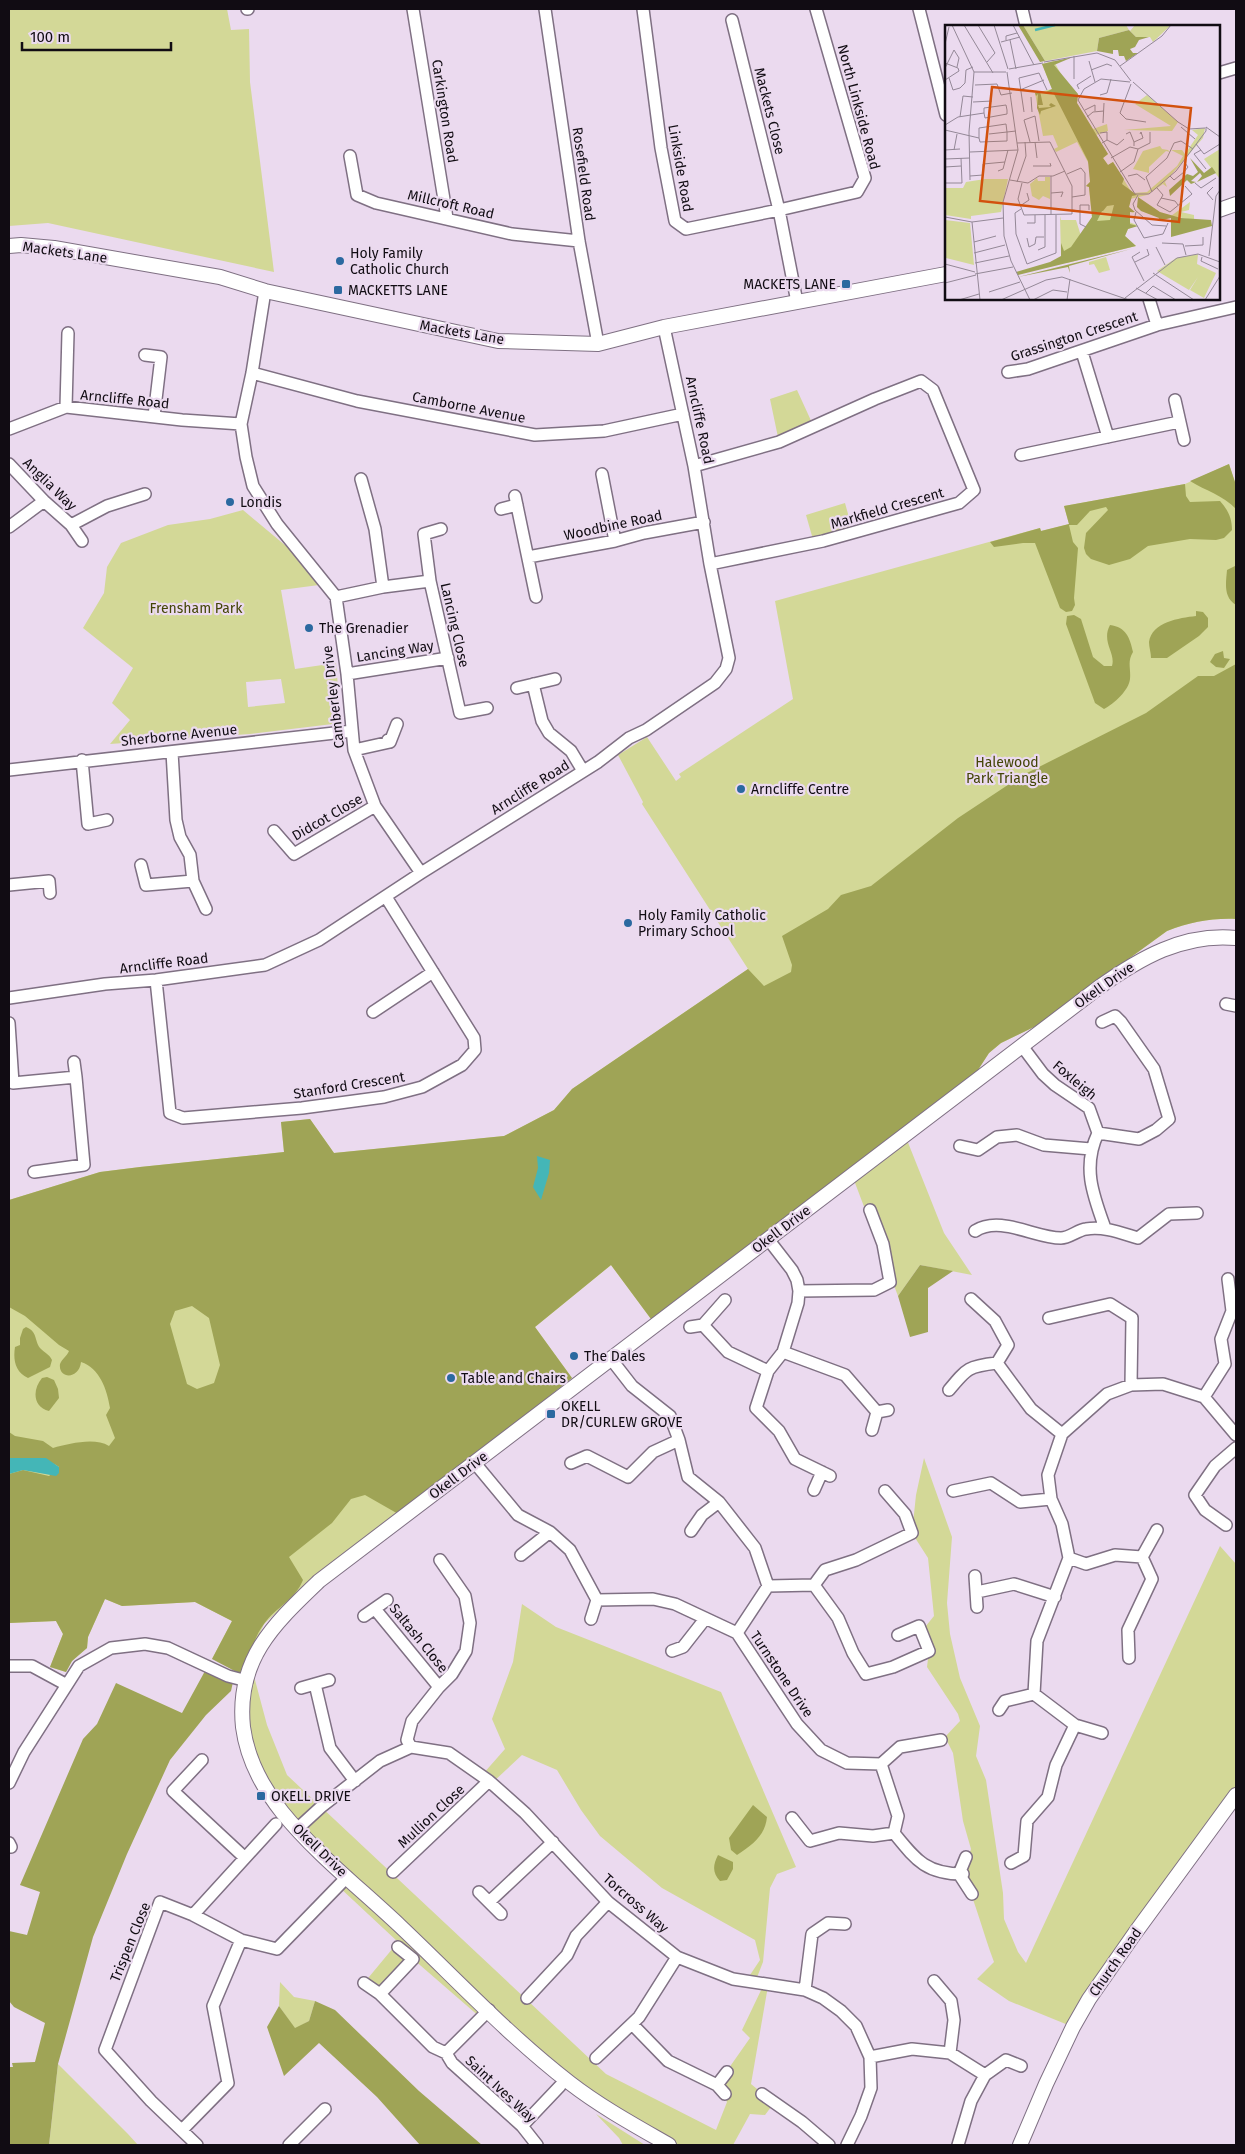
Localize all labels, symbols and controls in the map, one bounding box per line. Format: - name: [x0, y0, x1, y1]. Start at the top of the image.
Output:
- scale bar: [22, 20, 171, 52]
- inset map: [945, 25, 1220, 300]
- text: 100 m: [30, 28, 70, 46]
- street label: North Linkside Road: [834, 43, 883, 172]
- street label: Carkington Road: [428, 58, 461, 164]
- street label: Mackets Close: [750, 66, 789, 156]
- street label: Linkside Road: [664, 123, 697, 213]
- street label: Rosefield Road: [568, 126, 599, 222]
- street label: Millcroft Road: [406, 186, 496, 223]
- street label: Mackets Lane: [21, 238, 108, 267]
- place label: Holy Family Catholic Church: [350, 245, 449, 278]
- marker: Holy Family Catholic Church: [334, 255, 346, 267]
- place label: MACKETS LANE: [743, 276, 836, 293]
- marker: MACKETS LANE: [840, 278, 852, 290]
- place label: MACKETTS LANE: [348, 282, 448, 299]
- marker: MACKETTS LANE: [332, 284, 344, 296]
- street label: Grassington Crescent: [1008, 308, 1141, 365]
- street label: Mackets Lane: [418, 317, 505, 348]
- street label: Arncliffe Road: [682, 375, 717, 466]
- street label: Arncliffe Road: [80, 386, 170, 413]
- street label: Camborne Avenue: [411, 388, 527, 427]
- street label: Anglia Way: [19, 455, 80, 514]
- street label: Markfield Crescent: [829, 484, 947, 533]
- place label: Londis: [240, 494, 282, 511]
- marker: Londis: [224, 496, 236, 508]
- street label: Woodbine Road: [562, 507, 664, 544]
- street label: Lancing Close: [436, 581, 473, 669]
- park label: Frensham Park: [150, 600, 243, 617]
- place label: The Grenadier: [319, 620, 409, 637]
- marker: The Grenadier: [303, 622, 315, 634]
- street label: Lancing Way: [355, 637, 435, 666]
- street label: Camberley Drive: [319, 644, 348, 749]
- street label: Sherborne Avenue: [120, 721, 238, 750]
- park label: Halewood Park Triangle: [966, 754, 1048, 787]
- street label: Arncliffe Road: [488, 757, 573, 818]
- place label: Arncliffe Centre: [751, 781, 849, 798]
- marker: Arncliffe Centre: [735, 783, 747, 795]
- street label: Didcot Close: [289, 790, 366, 844]
- place label: Holy Family Catholic Primary School: [638, 907, 766, 940]
- marker: Holy Family Catholic Primary School: [622, 917, 634, 929]
- street label: Arncliffe Road: [119, 950, 209, 977]
- street label: Okell Drive: [1071, 959, 1137, 1012]
- street label: Foxleigh: [1049, 1057, 1100, 1104]
- street label: Stanford Crescent: [292, 1068, 407, 1103]
- street label: Okell Drive: [749, 1202, 814, 1257]
- place label: The Dales: [584, 1348, 646, 1365]
- marker: The Dales: [568, 1350, 580, 1362]
- place label: Table and Chairs: [461, 1370, 566, 1387]
- marker: Table and Chairs: [445, 1372, 457, 1384]
- place label: OKELL DR/CURLEW GROVE: [561, 1398, 683, 1431]
- marker: OKELL DR/CURLEW GROVE: [545, 1408, 557, 1420]
- street label: Okell Drive: [426, 1448, 491, 1503]
- street label: Saltash Close: [386, 1600, 452, 1676]
- street label: Turnstone Drive: [746, 1628, 817, 1721]
- street label: Mullion Close: [394, 1781, 468, 1852]
- place label: OKELL DRIVE: [271, 1788, 351, 1805]
- marker: OKELL DRIVE: [255, 1790, 267, 1802]
- street label: Okell Drive: [289, 1820, 350, 1880]
- street label: Torcross Way: [599, 1870, 672, 1937]
- street label: Trispen Close: [107, 1900, 154, 1985]
- street label: Church Road: [1086, 1925, 1145, 2000]
- street label: Saint Ives Way: [462, 2052, 540, 2126]

